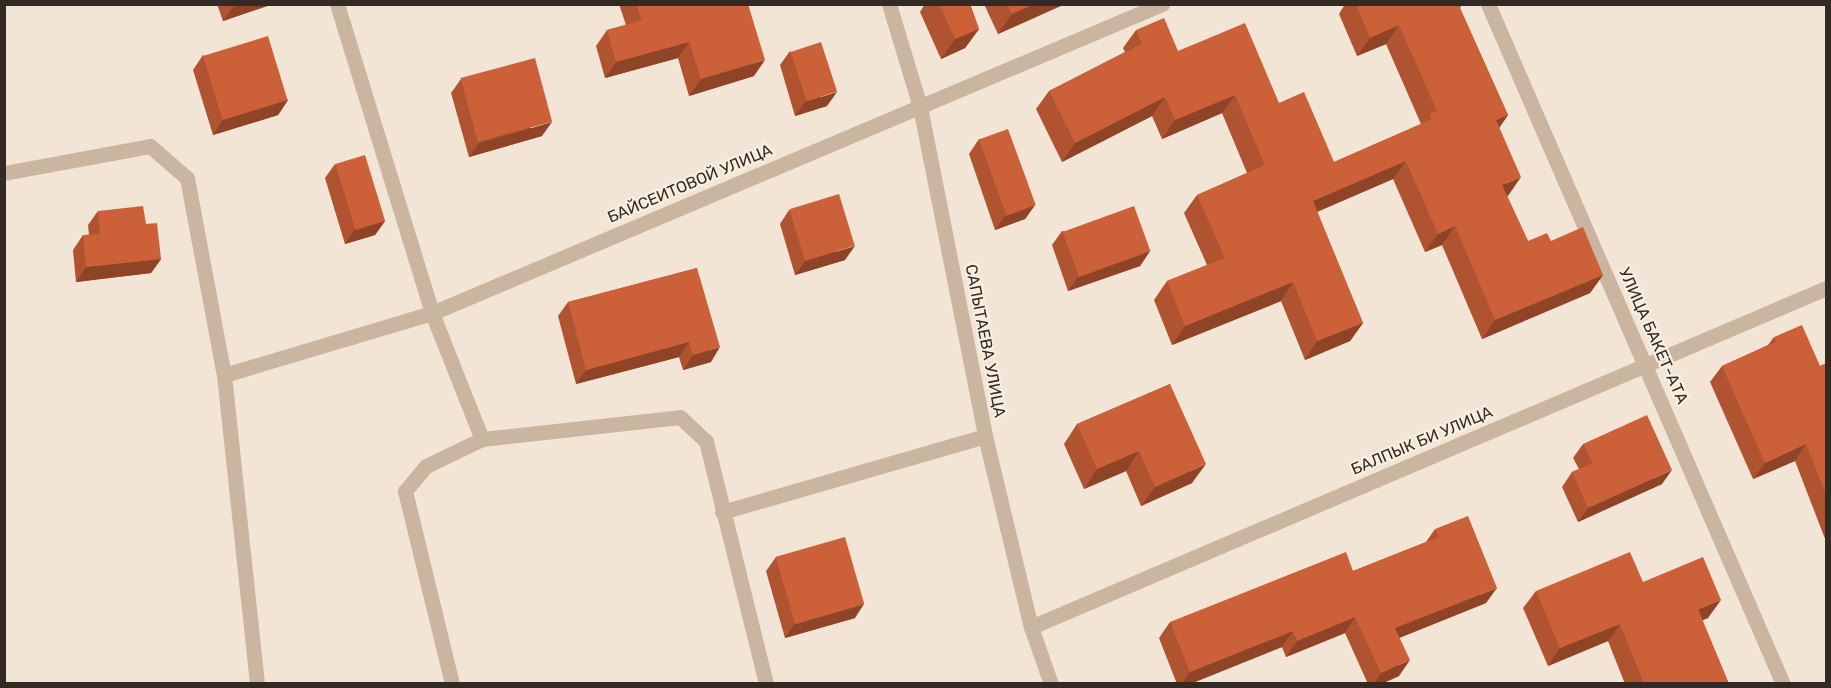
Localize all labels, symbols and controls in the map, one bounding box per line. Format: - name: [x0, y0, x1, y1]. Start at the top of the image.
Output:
- street label: БАЙСЕИТОВОЙ УЛИЦА: [605, 141, 775, 227]
- street label: САПЫТАЕВА УЛИЦА: [961, 263, 1009, 419]
- street label: УЛИЦА БАКЕТ-АТА: [1614, 265, 1692, 407]
- street label: БАЛПЫК БИ УЛИЦА: [1348, 403, 1496, 479]

